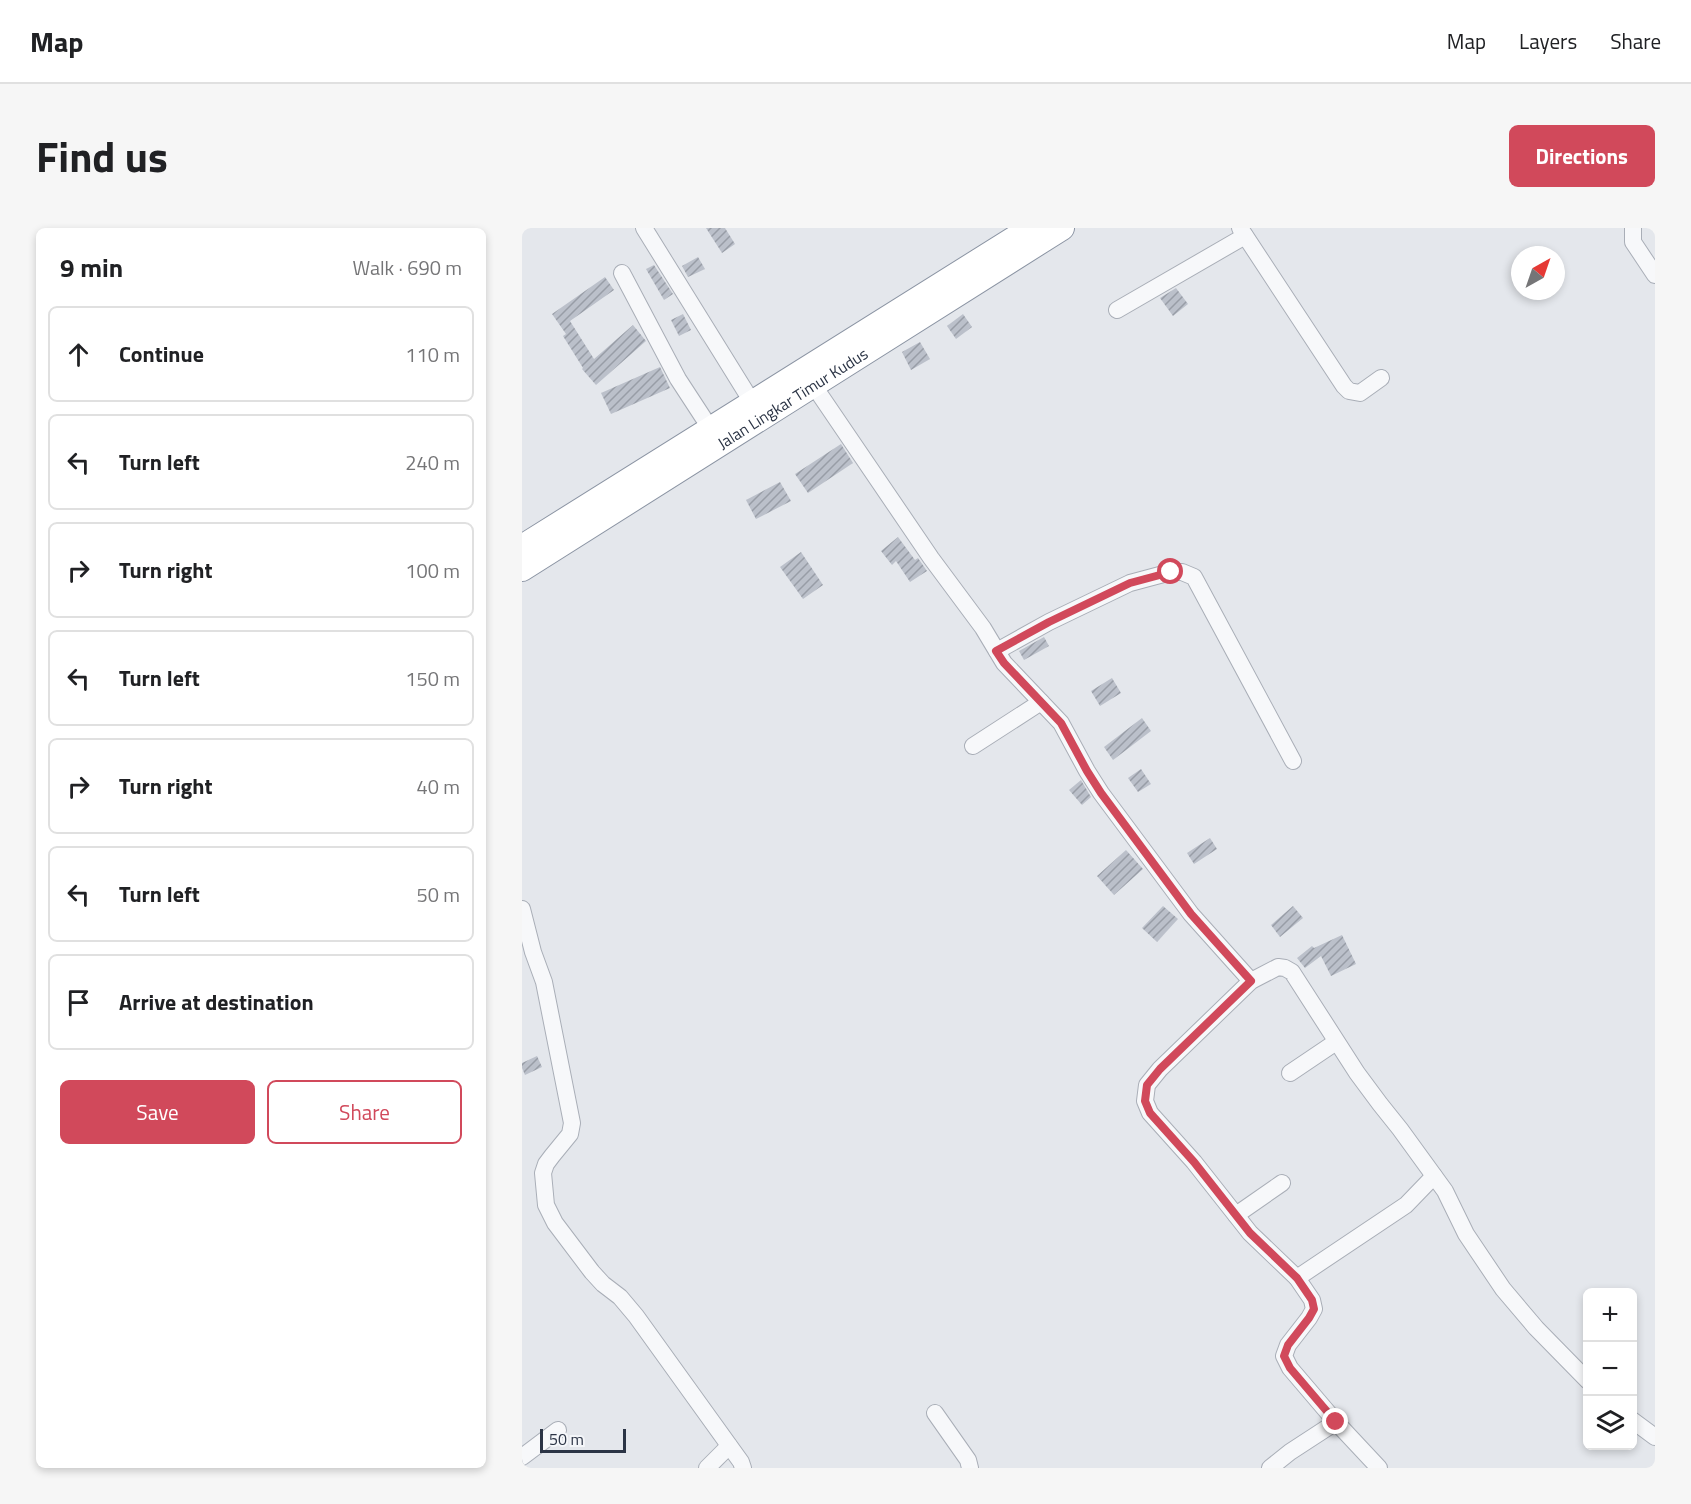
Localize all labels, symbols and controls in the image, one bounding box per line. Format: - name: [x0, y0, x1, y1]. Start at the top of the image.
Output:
- text: Map: [30, 20, 84, 63]
- text: Map: [1447, 25, 1486, 57]
- text: Layers: [1519, 25, 1577, 57]
- text: Share: [1610, 25, 1661, 57]
- text: Find us: [36, 124, 168, 188]
- button: Directions: [1509, 125, 1655, 187]
- north arrow: [1511, 246, 1565, 300]
- text: 9 min: [60, 248, 123, 287]
- text: Walk · 690 m: [353, 252, 462, 283]
- text: Continue: [119, 337, 204, 371]
- icon: ahead: [62, 338, 95, 371]
- text: 110 m: [405, 339, 460, 370]
- street label: Jalan Lingkar Timur Kudus: [713, 342, 873, 455]
- text: Turn left: [119, 445, 200, 479]
- icon: left: [62, 446, 95, 479]
- text: 240 m: [405, 447, 460, 478]
- text: Turn right: [119, 553, 213, 587]
- icon: right: [62, 554, 95, 587]
- text: 100 m: [405, 555, 460, 586]
- route start: [1157, 558, 1183, 584]
- text: Turn left: [119, 661, 200, 695]
- icon: left: [62, 662, 95, 695]
- text: 150 m: [405, 663, 460, 694]
- text: Turn right: [119, 769, 213, 803]
- icon: right: [62, 770, 95, 803]
- text: 40 m: [416, 771, 460, 802]
- text: Turn left: [119, 877, 200, 911]
- icon: left: [62, 878, 95, 911]
- text: 50 m: [416, 879, 460, 910]
- text: Arrive at destination: [119, 985, 314, 1019]
- icon: arrive: [62, 986, 95, 1019]
- button: Save: [60, 1080, 255, 1144]
- button: Share: [267, 1080, 462, 1144]
- map controls: [1583, 1288, 1637, 1450]
- button: +: [1583, 1288, 1637, 1342]
- button: −: [1583, 1342, 1637, 1396]
- button: layers: [1583, 1396, 1637, 1450]
- route end: [1322, 1408, 1348, 1434]
- scale bar: [540, 1426, 626, 1454]
- text: 50 m: [549, 1427, 584, 1451]

